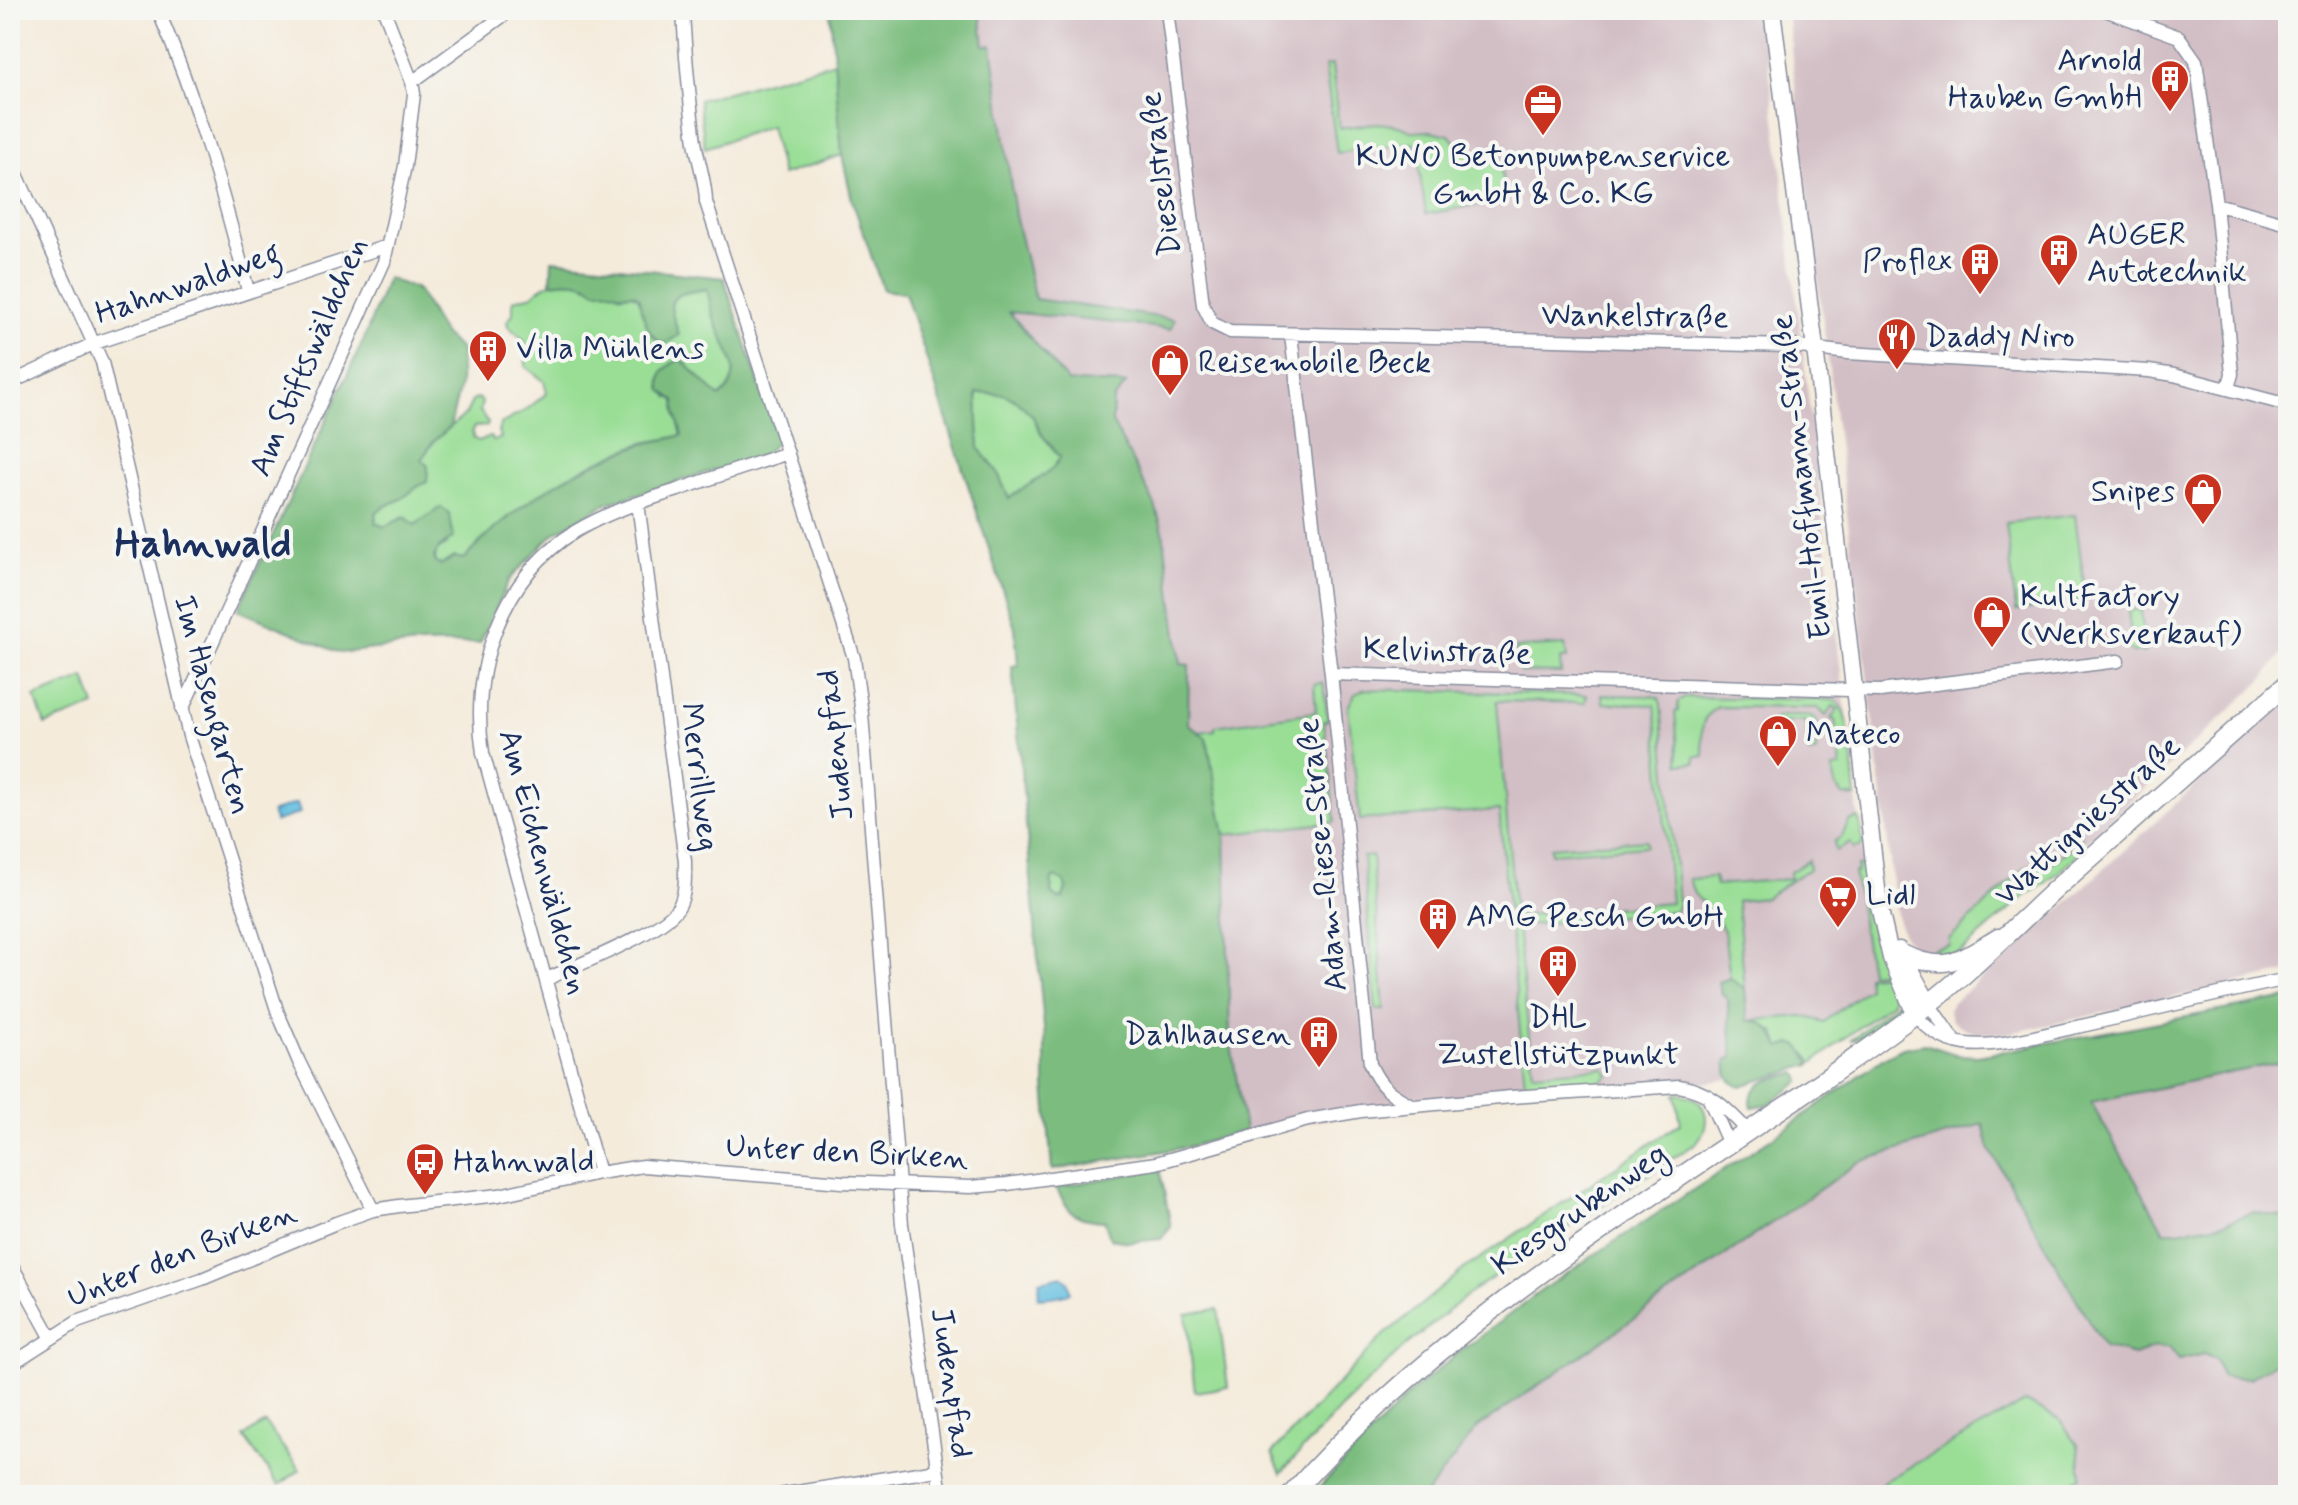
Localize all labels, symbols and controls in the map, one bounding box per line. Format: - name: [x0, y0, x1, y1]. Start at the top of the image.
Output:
- place label: Arnold Hauben GmbH: [1948, 40, 2142, 119]
- building icon: Arnold Hauben GmbH: [2149, 58, 2191, 113]
- office icon: KUNO Betonpumpenservice GmbH & Co. KG: [1522, 82, 1564, 137]
- street label: Dieselstraße: [1130, 90, 1192, 258]
- place label: KUNO Betonpumpenservice GmbH & Co. KG: [1356, 136, 1730, 215]
- place label: AUGER Autotechnik: [2087, 214, 2247, 293]
- street label: Am Stiftswäldchen: [240, 231, 378, 483]
- building icon: AUGER Autotechnik: [2038, 232, 2080, 287]
- street label: Hahnwaldweg: [90, 233, 287, 338]
- place label: Proflex: [1862, 241, 1952, 283]
- building icon: Proflex: [1959, 241, 2001, 296]
- street label: Wankelstraße: [1541, 294, 1729, 340]
- street label: Emil-Hoffmann-Straße: [1761, 312, 1843, 642]
- restaurant icon: Daddy Niro: [1876, 316, 1918, 371]
- place label: Daddy Niro: [1925, 316, 2075, 358]
- building icon: Villa Mühlens: [467, 328, 509, 383]
- place label: Villa Mühlens: [516, 328, 704, 370]
- shop icon: Reisemobile Beck: [1149, 342, 1191, 397]
- place label: Reisemobile Beck: [1198, 342, 1431, 384]
- place label: Snipes: [2091, 471, 2175, 513]
- shop icon: Snipes: [2182, 471, 2224, 526]
- district label: Hahnwald: [115, 519, 291, 571]
- place label: KultFactory (Werksverkauf): [2020, 576, 2242, 655]
- street label: Im Hasengarten: [160, 591, 261, 820]
- shop icon: KultFactory (Werksverkauf): [1971, 594, 2013, 649]
- street label: Kelvinstraße: [1362, 628, 1532, 676]
- street label: Judenpfad: [807, 667, 865, 823]
- street label: Merrillweg: [669, 700, 729, 854]
- shop icon: Mateco: [1757, 713, 1799, 768]
- place label: Mateco: [1806, 713, 1901, 755]
- street label: Adam-Riese-Straße: [1288, 716, 1358, 994]
- street label: Am Eichenwäldchen: [487, 725, 599, 999]
- street label: Wattigniesstraße: [1986, 726, 2190, 916]
- supermarket icon: Lidl: [1817, 874, 1859, 929]
- place label: Lidl: [1866, 874, 1915, 916]
- building icon: AMG Pesch GmbH: [1417, 896, 1459, 951]
- place label: AMG Pesch GmbH: [1466, 896, 1724, 938]
- building icon: DHL Zustellstützpunkt: [1537, 943, 1579, 998]
- place label: DHL Zustellstützpunkt: [1437, 997, 1679, 1076]
- place label: Dahlhausen: [1125, 1014, 1291, 1056]
- building icon: Dahlhausen: [1298, 1014, 1340, 1069]
- street label: Unter den Birken: [725, 1126, 969, 1180]
- street label: Kiesgrubenweg: [1484, 1134, 1677, 1288]
- bus stop icon: Hahnwald: [404, 1141, 446, 1196]
- place label: Hahnwald: [453, 1141, 594, 1183]
- street label: Unter den Birken: [61, 1192, 303, 1318]
- street label: Judenpfad: [920, 1305, 982, 1461]

